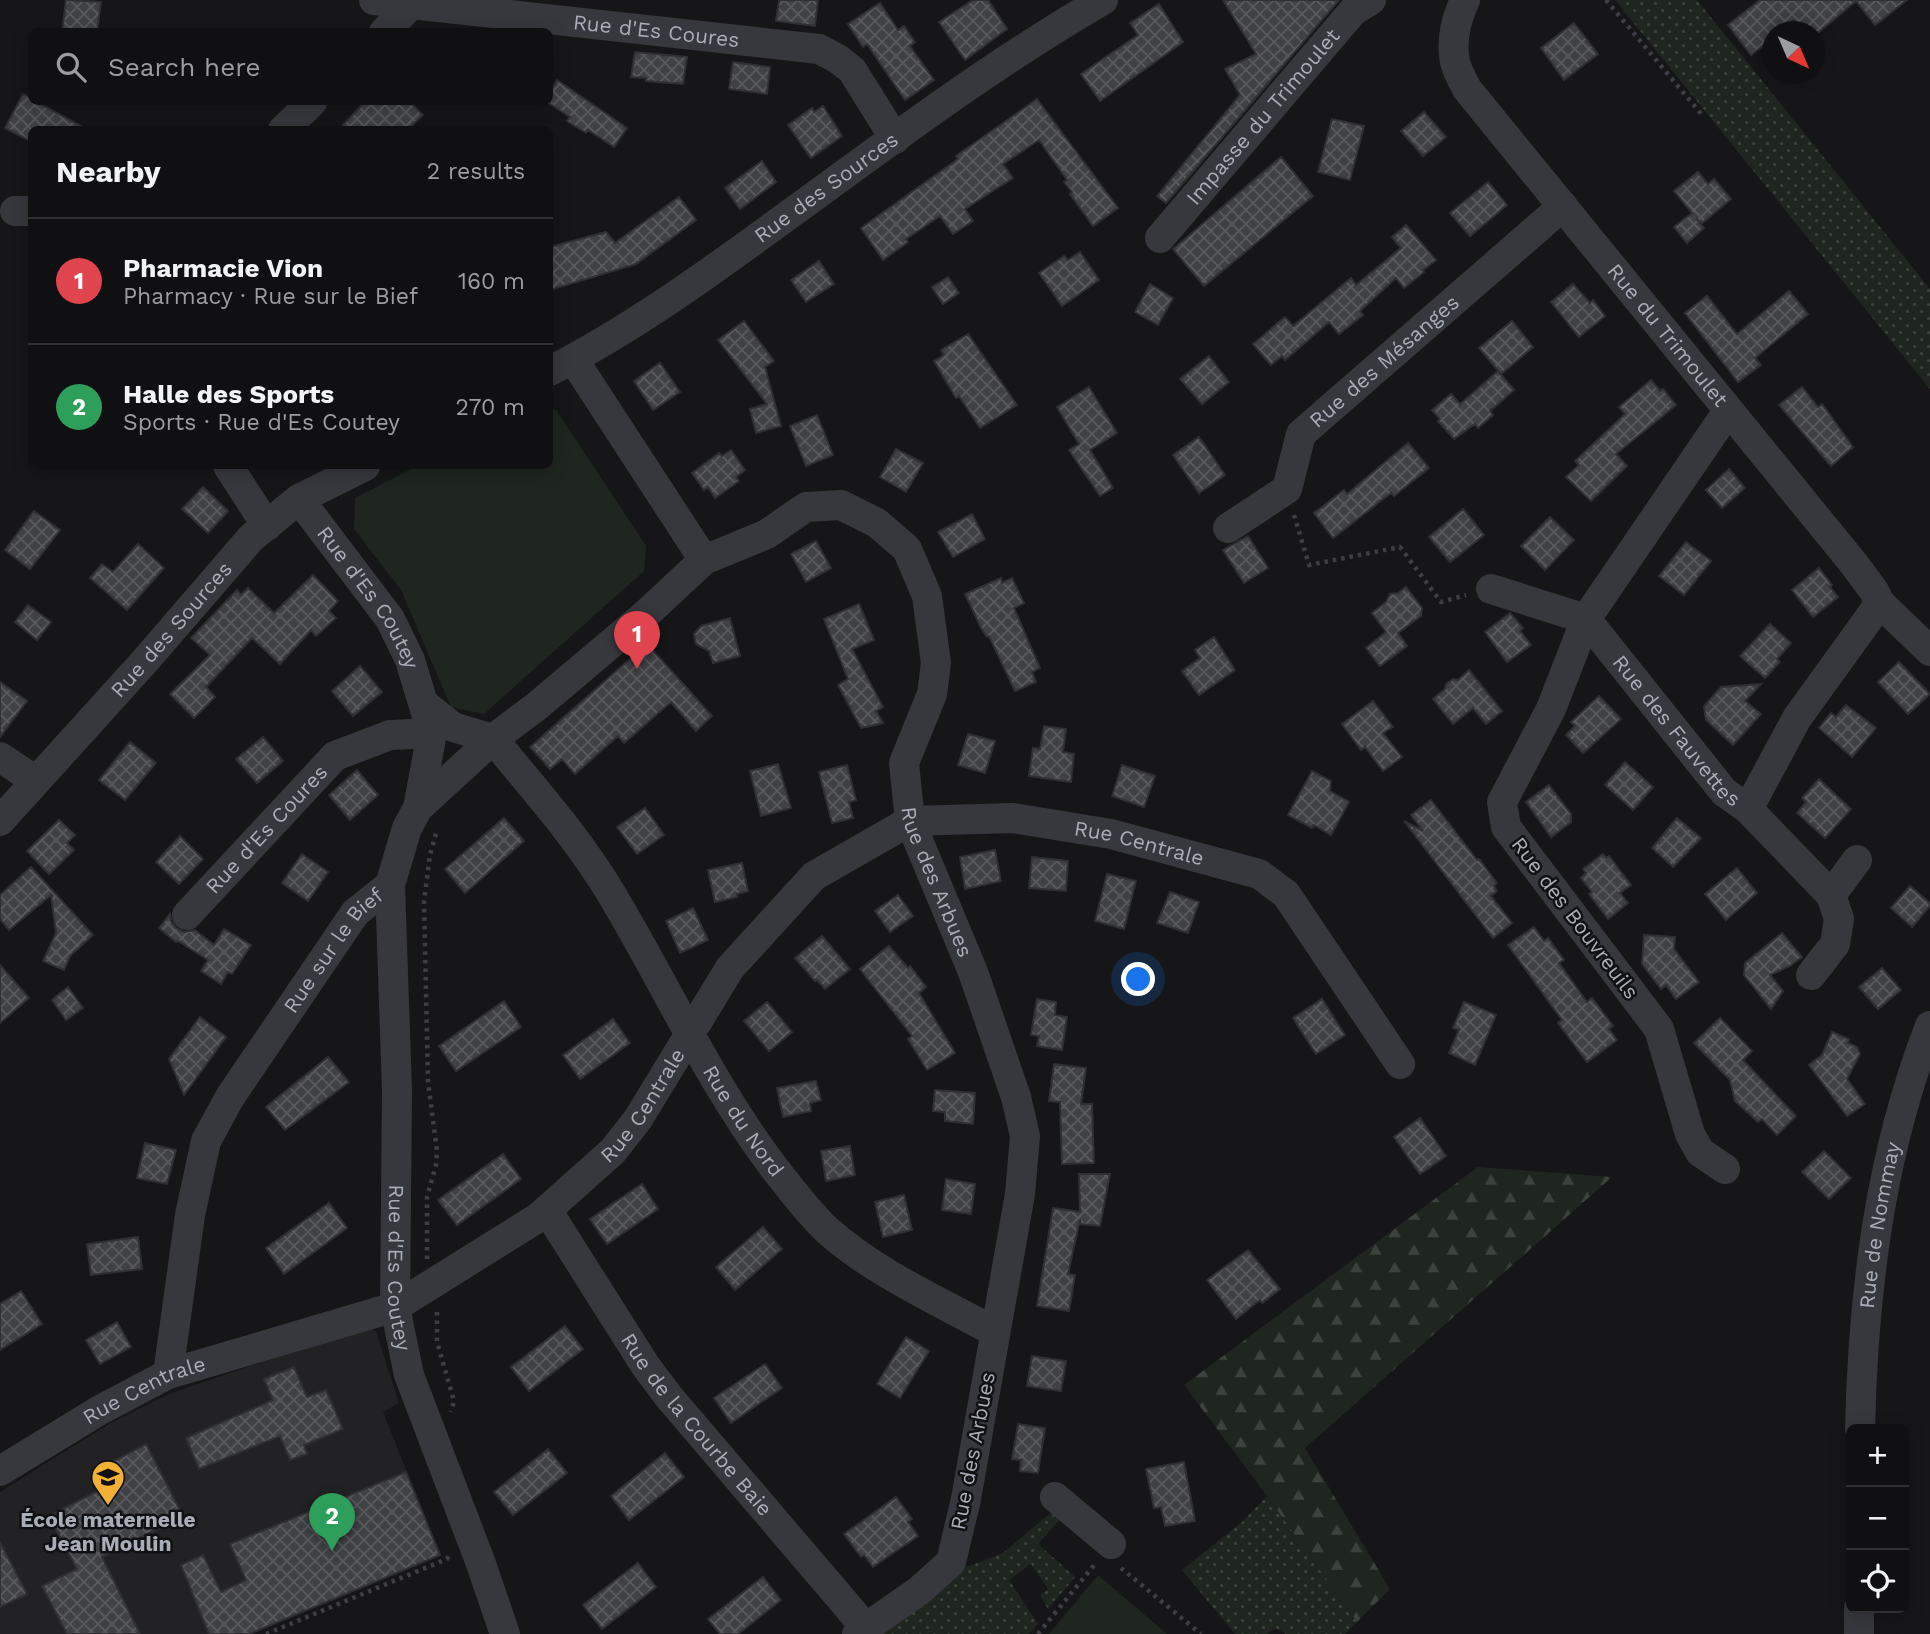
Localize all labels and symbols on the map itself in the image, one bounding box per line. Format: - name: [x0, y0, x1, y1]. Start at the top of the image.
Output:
- street label: Rue d'Es Coures: [572, 9, 741, 52]
- north arrow: [1762, 21, 1825, 84]
- street label: Impasse du Trimoulet: [1181, 23, 1345, 210]
- street label: Rue des Sources: [749, 126, 903, 248]
- street label: Rue du Trimoulet: [1602, 258, 1734, 411]
- street label: Rue des Mésanges: [1304, 289, 1464, 433]
- street label: Rue d'Es Coutey: [312, 521, 425, 672]
- street label: Rue des Sources: [105, 556, 237, 702]
- pin: 1: [614, 611, 660, 669]
- street label: Rue des Fauvettes: [1608, 650, 1745, 812]
- street label: Rue d'Es Coures: [200, 759, 332, 899]
- street label: Rue des Arbues: [897, 805, 978, 961]
- street label: Rue Centrale: [1072, 815, 1207, 871]
- street label: Rue des Bouvreuils: [1506, 832, 1644, 1004]
- street label: Rue sur le Bief: [278, 883, 388, 1017]
- your location: [1121, 962, 1155, 996]
- street label: Rue Centrale: [595, 1044, 690, 1168]
- street label: Rue du Nord: [698, 1061, 789, 1182]
- street label: Rue de Nommay: [1854, 1139, 1905, 1310]
- street label: Rue d'Es Coutey: [383, 1184, 417, 1353]
- street label: Rue de la Courbe Baie: [616, 1328, 778, 1521]
- street label: Rue Centrale: [78, 1351, 208, 1429]
- street label: Rue des Arbues: [945, 1370, 1000, 1532]
- school or university icon: École maternelle Jean Moulin: [89, 1458, 127, 1507]
- pin: 2: [309, 1493, 355, 1551]
- place label: École maternelle Jean Moulin: [20, 1507, 196, 1556]

